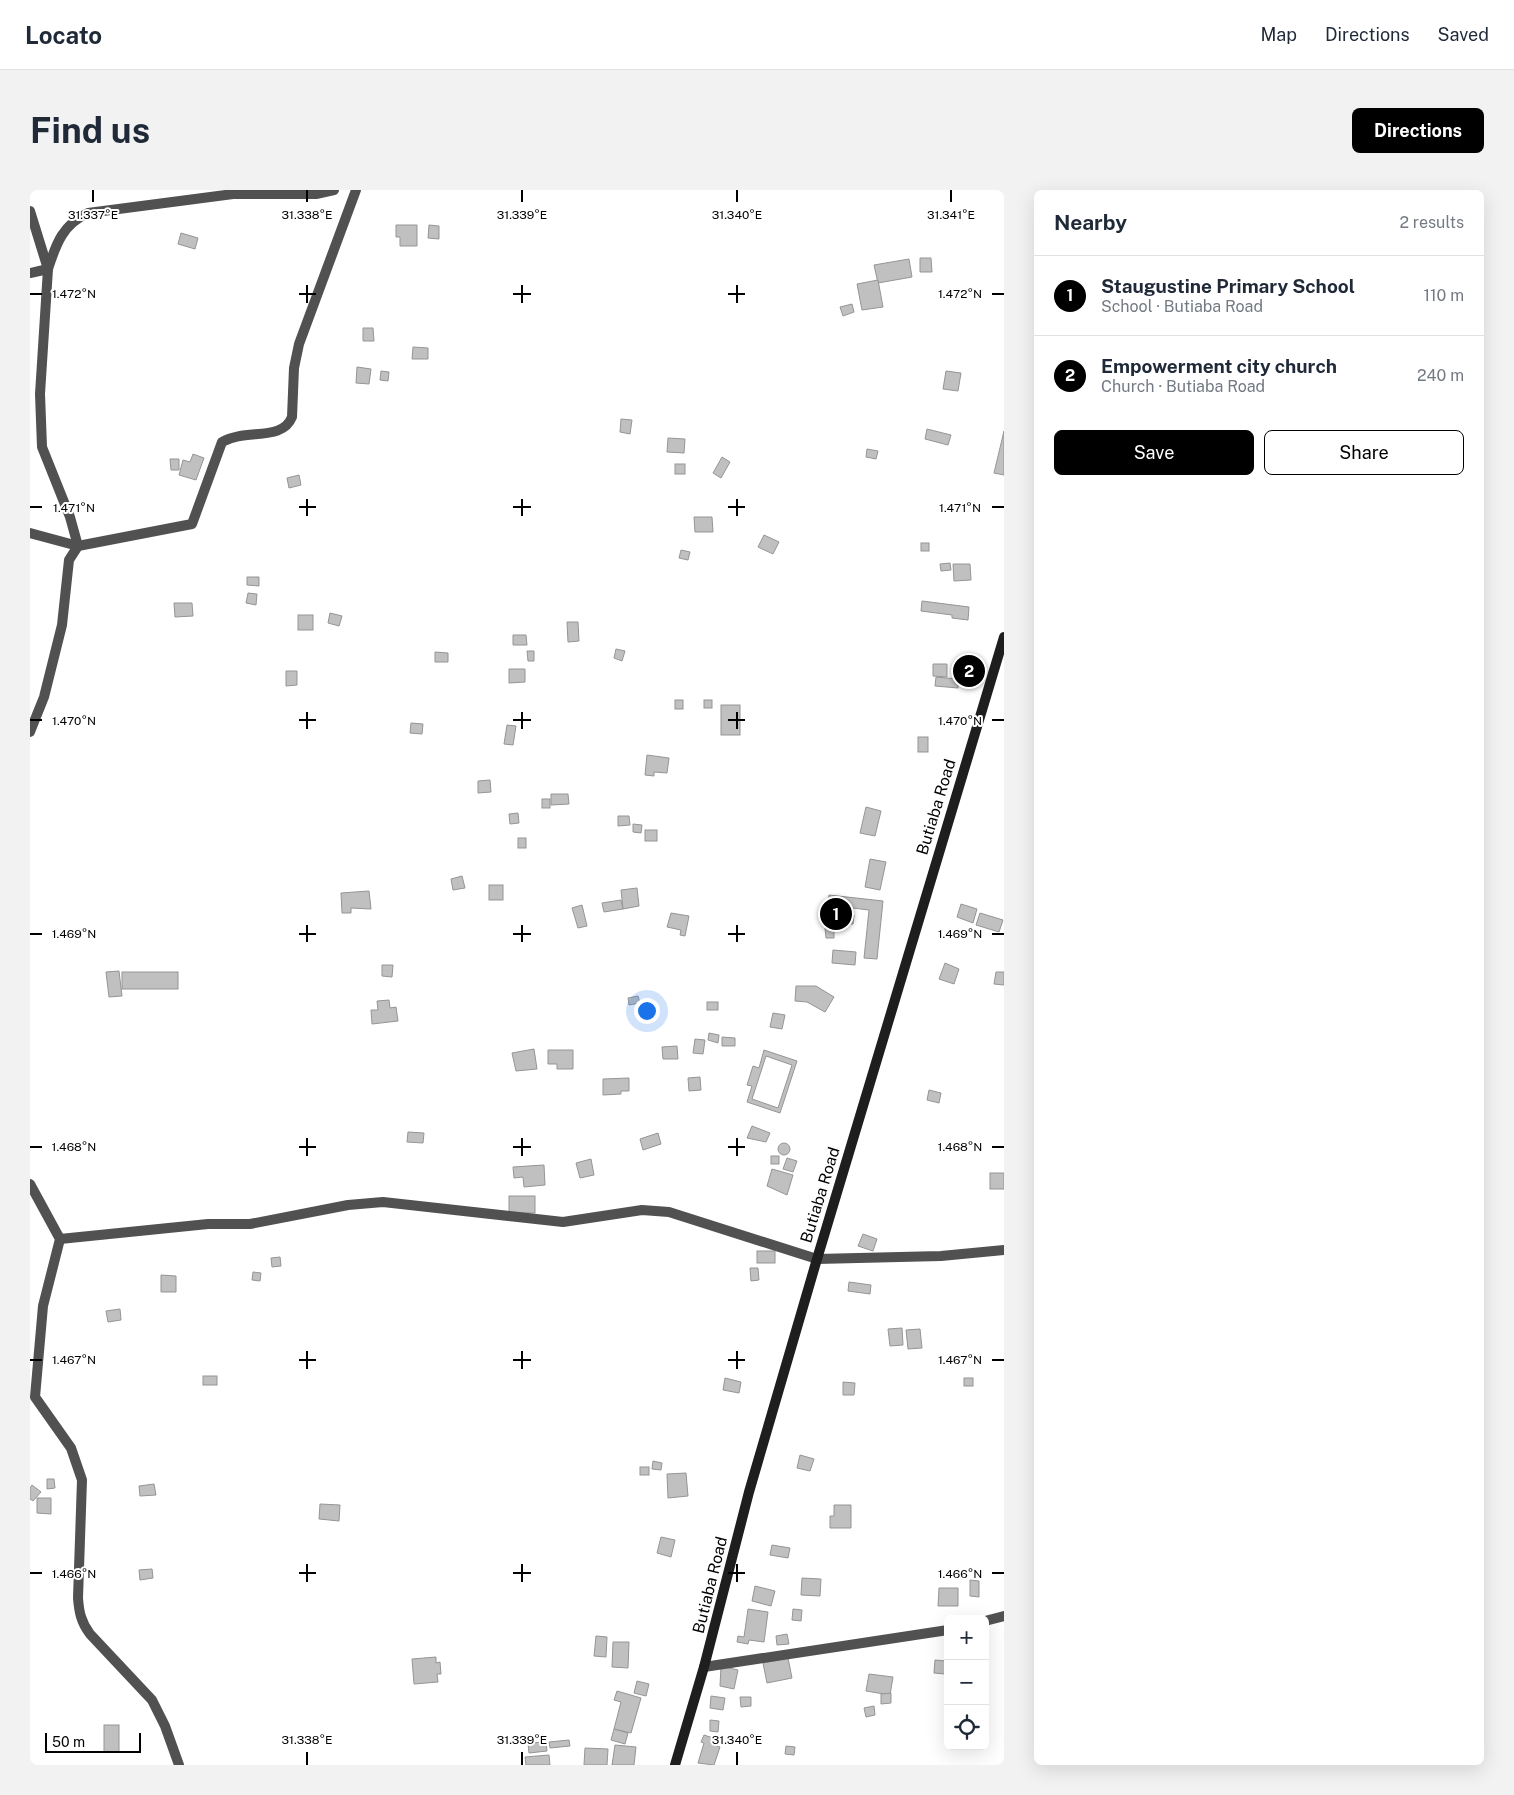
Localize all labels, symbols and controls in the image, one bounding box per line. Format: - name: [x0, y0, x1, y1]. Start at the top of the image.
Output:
- text: Locato: [25, 21, 102, 49]
- text: Map: [1260, 24, 1297, 45]
- text: Directions: [1325, 24, 1410, 45]
- text: Saved: [1438, 24, 1489, 45]
- button: Directions: [1352, 108, 1484, 153]
- text: Find us: [30, 110, 150, 151]
- text: 31.337°E: [68, 208, 118, 222]
- text: 31.338°E: [282, 208, 332, 222]
- text: 31.339°E: [497, 208, 547, 222]
- text: 31.340°E: [712, 208, 762, 222]
- text: 31.341°E: [927, 208, 975, 222]
- text: Nearby: [1054, 210, 1127, 235]
- text: 2 results: [1399, 213, 1464, 232]
- text: Staugustine Primary School: [1101, 275, 1355, 297]
- text: 1: [1067, 286, 1073, 305]
- text: 110 m: [1423, 286, 1464, 305]
- text: 1.472°N: [52, 287, 96, 301]
- text: 1.472°N: [938, 287, 982, 301]
- text: School · Butiaba Road: [1101, 297, 1263, 316]
- text: Empowerment city church: [1101, 355, 1337, 377]
- text: 2: [1065, 366, 1075, 385]
- text: 240 m: [1417, 366, 1464, 385]
- text: Church · Butiaba Road: [1101, 377, 1265, 396]
- button: Save: [1054, 430, 1254, 475]
- button: Share: [1264, 430, 1464, 475]
- text: 1.471°N: [53, 501, 95, 515]
- text: 1.471°N: [939, 501, 981, 515]
- pin: 2: [953, 652, 985, 690]
- text: 1.470°N: [52, 714, 96, 728]
- text: 1.470°N: [938, 714, 982, 728]
- street label: Butiaba Road: [912, 757, 960, 857]
- pin: 1: [820, 895, 852, 933]
- text: 1.469°N: [52, 927, 96, 941]
- text: 1.469°N: [938, 927, 982, 941]
- your location: [634, 998, 660, 1024]
- text: 1.468°N: [52, 1140, 96, 1154]
- text: 1.468°N: [938, 1140, 982, 1154]
- street label: Butiaba Road: [796, 1145, 844, 1245]
- text: 1.467°N: [52, 1353, 96, 1367]
- text: 1.467°N: [938, 1353, 982, 1367]
- street label: Butiaba Road: [689, 1535, 731, 1635]
- text: 1.466°N: [52, 1567, 96, 1581]
- text: 1.466°N: [938, 1567, 982, 1581]
- map controls: [944, 1615, 989, 1750]
- button: +: [944, 1615, 989, 1660]
- button: −: [944, 1660, 989, 1705]
- button: locate: [944, 1705, 989, 1750]
- scale bar: [45, 1730, 141, 1753]
- text: 31.338°E: [282, 1733, 332, 1747]
- text: 31.339°E: [497, 1733, 547, 1747]
- text: 31.340°E: [712, 1733, 762, 1747]
- text: 50 m: [52, 1734, 85, 1750]

